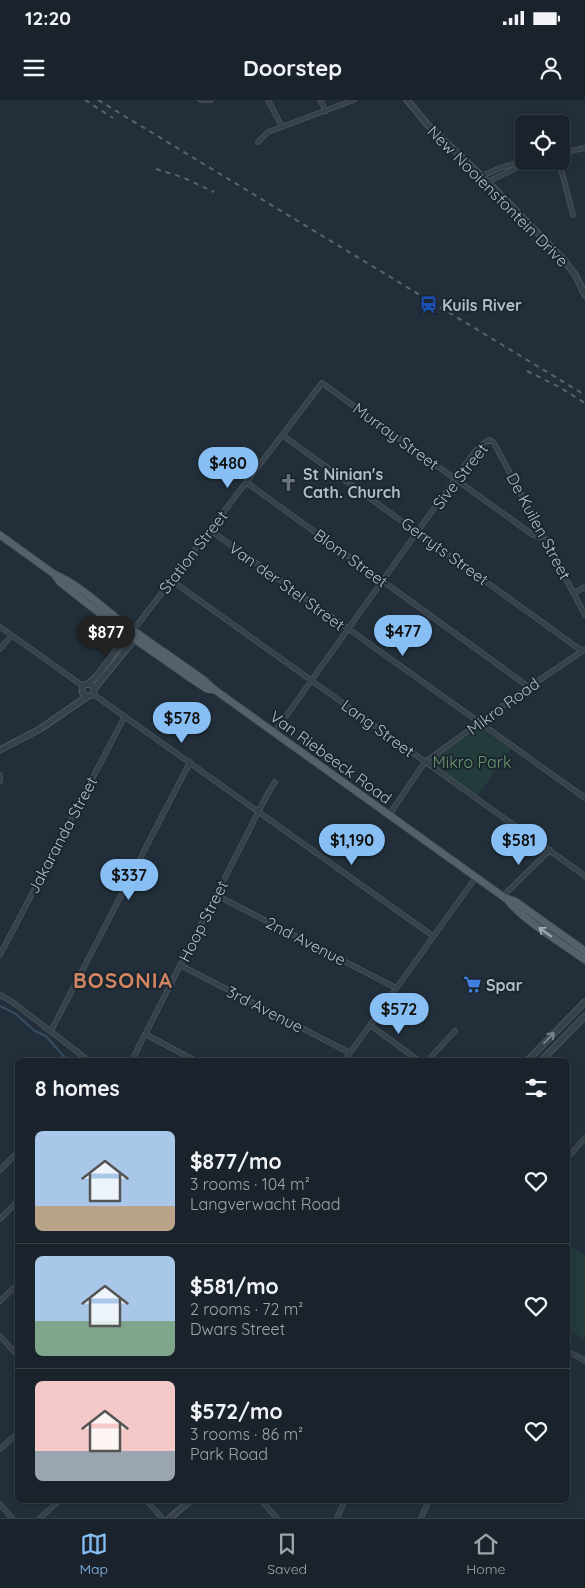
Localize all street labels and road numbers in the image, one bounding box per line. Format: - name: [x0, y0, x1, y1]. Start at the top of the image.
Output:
- street label: New Nooiensfontein Drive: [423, 121, 573, 271]
- street label: Murray Street: [349, 398, 443, 474]
- street label: Sive Street: [428, 439, 492, 513]
- street label: De Kuilen Street: [502, 469, 576, 583]
- street label: Station Street: [154, 506, 232, 598]
- street label: Gerryts Street: [397, 513, 493, 589]
- street label: Blom Street: [310, 525, 392, 591]
- street label: Van der Stel Street: [225, 537, 349, 635]
- street label: Mikro Road: [463, 673, 543, 739]
- street label: Lang Street: [338, 695, 418, 761]
- street label: Van Riebeeck Road: [266, 706, 396, 808]
- street label: Jakaranda Street: [23, 773, 101, 897]
- street label: Hoop Street: [174, 877, 232, 965]
- street label: 2nd Avenue: [263, 912, 349, 970]
- street label: 3rd Avenue: [223, 981, 307, 1037]

